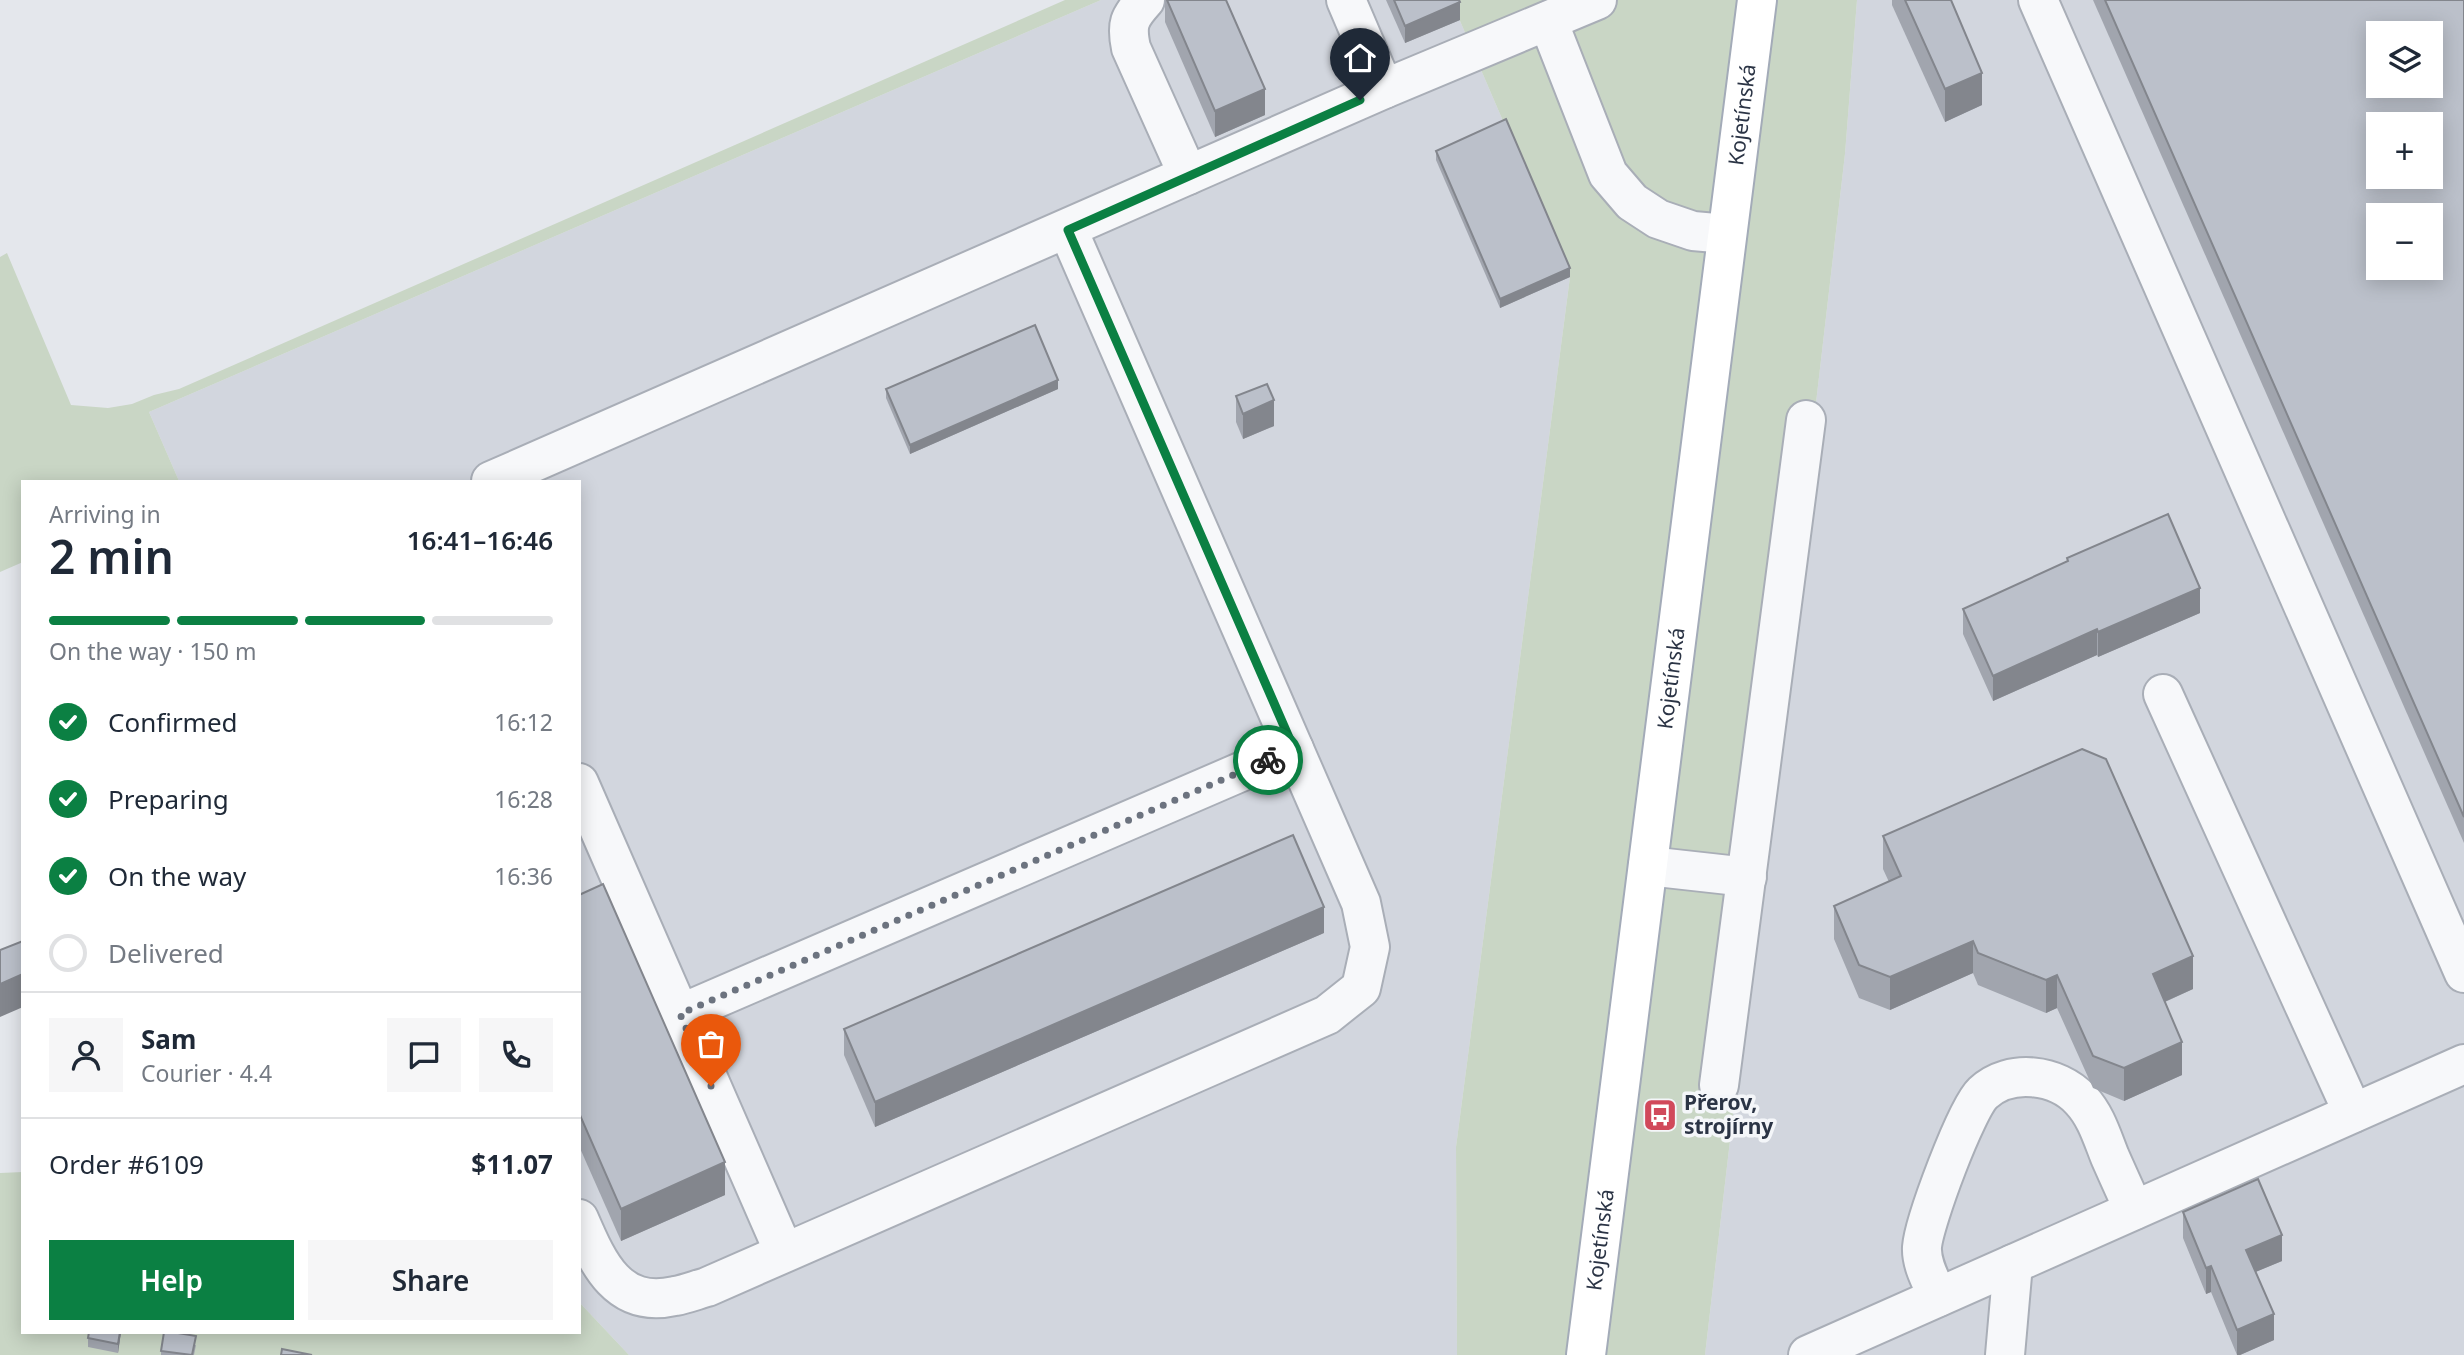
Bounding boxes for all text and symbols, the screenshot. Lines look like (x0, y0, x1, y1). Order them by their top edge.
map controls (2366, 21, 2443, 280)
button: layers (2366, 21, 2443, 98)
pin (1330, 28, 1390, 100)
icon: home (1341, 39, 1379, 77)
street label: Kojetínská (1721, 62, 1762, 167)
button: + (2366, 112, 2443, 189)
button: − (2366, 203, 2443, 280)
text: Arriving in (49, 498, 161, 530)
text: 16:41–16:46 (407, 522, 553, 558)
text: 2 min (49, 525, 174, 587)
street label: Kojetínská (1650, 626, 1691, 731)
text: On the way · 150 m (49, 635, 256, 667)
icon: check (49, 703, 87, 741)
text: Confirmed (108, 704, 238, 740)
text: 16:12 (494, 706, 553, 738)
courier (1233, 725, 1303, 795)
icon: bike (1249, 741, 1287, 779)
icon: check (49, 780, 87, 818)
text: Preparing (108, 781, 229, 817)
text: 16:28 (494, 783, 553, 815)
icon: check (49, 857, 87, 895)
text: On the way (108, 858, 246, 894)
text: 16:36 (494, 860, 553, 892)
text: Delivered (108, 935, 224, 971)
pin (681, 1014, 741, 1086)
button: person (49, 1018, 123, 1092)
button: chat (387, 1018, 461, 1092)
button: phone (479, 1018, 553, 1092)
text: Sam (141, 1021, 196, 1057)
icon: bag (692, 1025, 730, 1063)
text: Courier · 4.4 (141, 1057, 272, 1089)
place label: Přerov, strojírny (1684, 1088, 1773, 1140)
bus stop icon: Přerov, strojírny (1641, 1096, 1679, 1134)
text: Order #6109 (49, 1146, 204, 1182)
text: $11.07 (471, 1146, 553, 1182)
street label: Kojetínská (1579, 1187, 1620, 1292)
button: Help (49, 1240, 294, 1320)
button: Share (308, 1240, 553, 1320)

